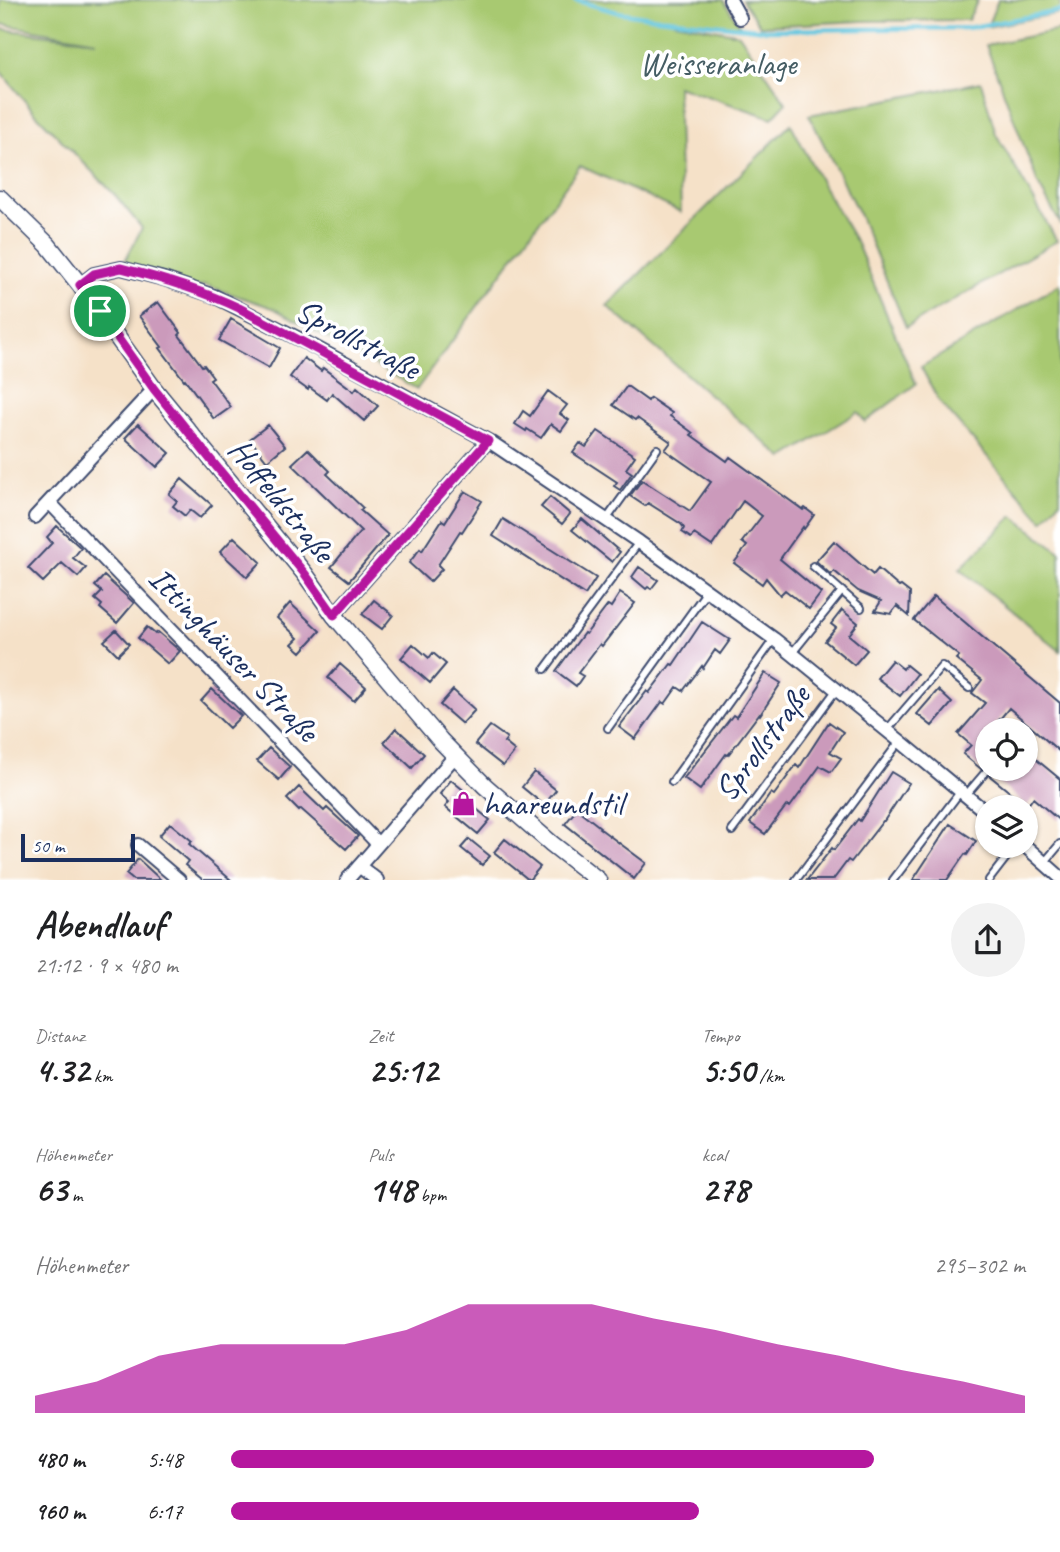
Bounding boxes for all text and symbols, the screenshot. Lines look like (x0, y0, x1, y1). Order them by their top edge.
park label: Weisseranlage (640, 43, 799, 85)
pin (70, 281, 130, 341)
street label: Sprollstraße (289, 289, 429, 390)
icon: arrive (81, 292, 119, 330)
street label: Hoffeldstraße (219, 429, 346, 572)
street label: Ittinghäuser Straße (140, 557, 330, 752)
street label: Sprollstraße (705, 675, 821, 809)
map controls (975, 718, 1038, 858)
button: locate (975, 718, 1038, 781)
place label: haareundstil (483, 783, 628, 825)
shop icon: haareundstil (449, 790, 477, 818)
button: layers (975, 795, 1038, 858)
scale bar (21, 831, 135, 863)
text: 50 m (32, 834, 64, 858)
text: Abendlauf (35, 901, 165, 948)
button: share (951, 903, 1025, 977)
text: 21:12 · 9 × 480 m (35, 951, 178, 980)
text: Distanz (35, 1024, 85, 1048)
text: Zeit (368, 1024, 394, 1048)
text: Tempo (702, 1024, 739, 1048)
text: 4.32 (35, 1048, 89, 1093)
text: 25:12 (368, 1048, 438, 1093)
text: 5:50 (702, 1048, 755, 1093)
text: km (89, 1064, 112, 1088)
text: /km (755, 1064, 784, 1088)
text: Höhenmeter (35, 1143, 112, 1167)
text: Puls (368, 1143, 393, 1167)
text: kcal (702, 1143, 727, 1167)
text: 63 (35, 1167, 67, 1212)
text: 148 (368, 1167, 416, 1212)
text: 278 (702, 1167, 749, 1212)
text: m (67, 1183, 83, 1207)
text: bpm (416, 1183, 446, 1207)
text: Höhenmeter (35, 1251, 128, 1280)
text: 295–302 m (934, 1251, 1025, 1280)
text: 480 m (35, 1445, 85, 1474)
text: 5:48 (147, 1445, 183, 1474)
text: 960 m (35, 1497, 85, 1526)
text: 6:17 (147, 1497, 183, 1526)

